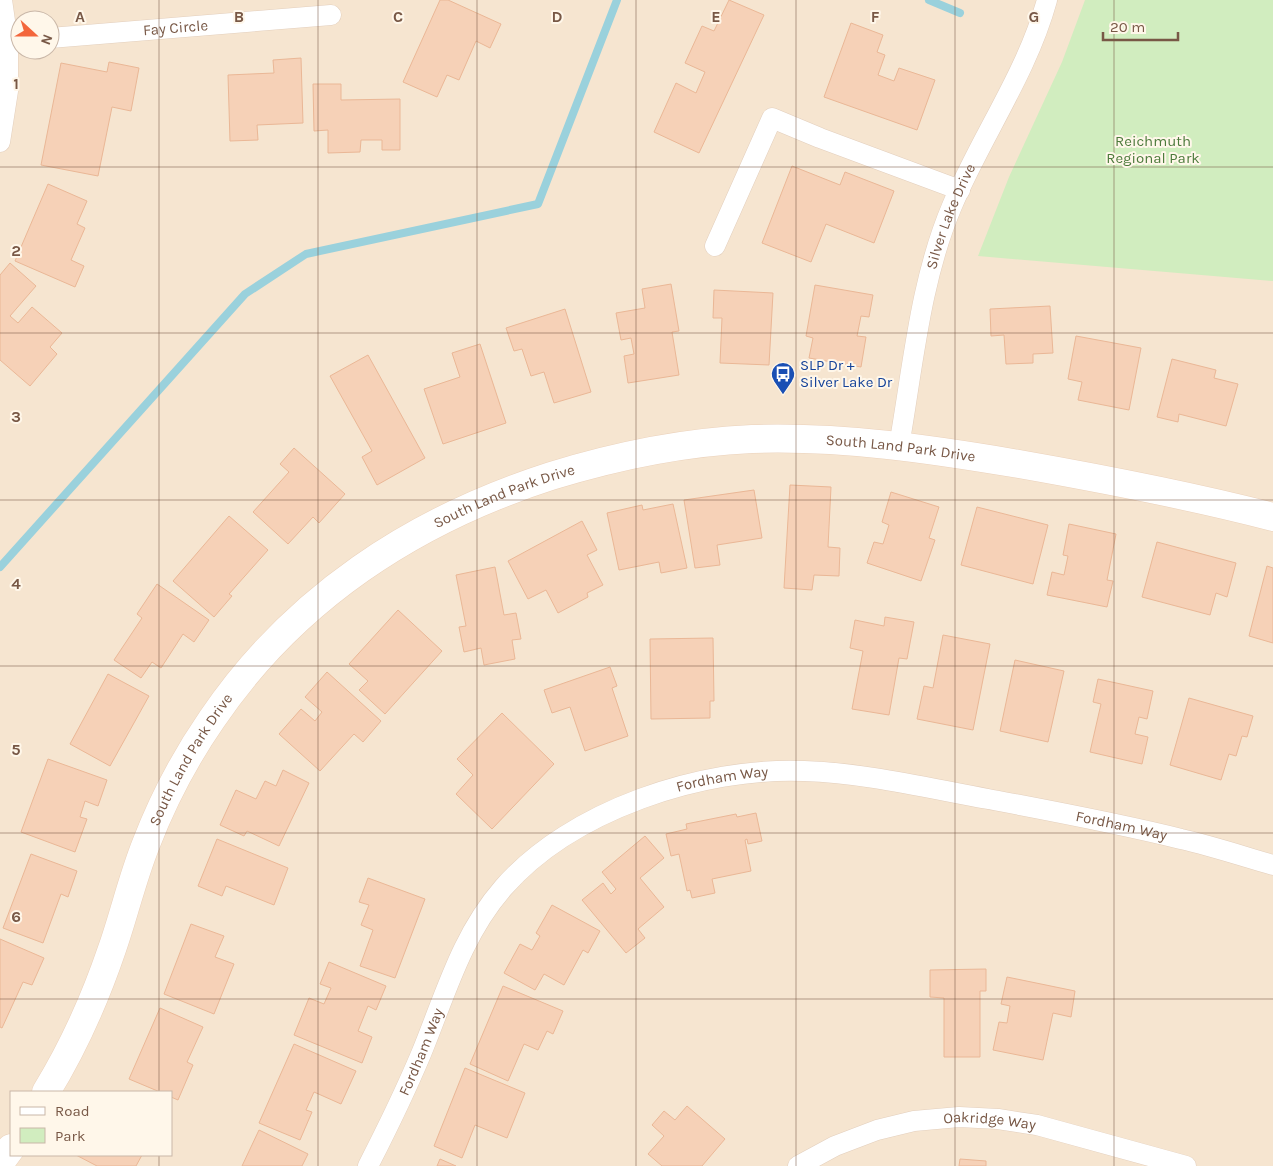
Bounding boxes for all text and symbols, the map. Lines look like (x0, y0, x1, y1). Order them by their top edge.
text: A (75, 7, 85, 26)
text: B (234, 7, 244, 26)
text: C (393, 7, 403, 26)
text: D (552, 7, 563, 26)
text: E (711, 7, 721, 26)
text: F (871, 7, 880, 26)
text: G (1029, 7, 1039, 26)
north arrow (10, 10, 60, 60)
scale bar (1103, 10, 1178, 42)
street label: Fay Circle (142, 16, 209, 39)
text: 20 m (1110, 18, 1145, 36)
text: N (37, 32, 56, 47)
text: 1 (13, 74, 19, 93)
park label: Reichmuth Regional Park (1106, 132, 1200, 167)
street label: Silver Lake Drive (922, 161, 979, 271)
text: 2 (11, 241, 21, 260)
place label: SLP Dr + Silver Lake Dr (800, 356, 893, 391)
bus stop icon: SLP Dr + Silver Lake Dr (770, 361, 796, 395)
text: 3 (11, 407, 21, 426)
street label: South Land Park Drive (825, 431, 977, 466)
street label: South Land Park Drive (430, 460, 577, 532)
text: 4 (11, 574, 21, 593)
street label: South Land Park Drive (145, 690, 236, 829)
text: 5 (11, 740, 21, 759)
street label: Fordham Way (674, 762, 769, 796)
street label: Fordham Way (1074, 807, 1169, 844)
text: 6 (11, 907, 21, 926)
street label: Fordham Way (395, 1005, 447, 1098)
legend (10, 1091, 172, 1156)
text: Road (55, 1102, 90, 1120)
street label: Oakridge Way (942, 1108, 1037, 1134)
text: Park (55, 1127, 85, 1145)

